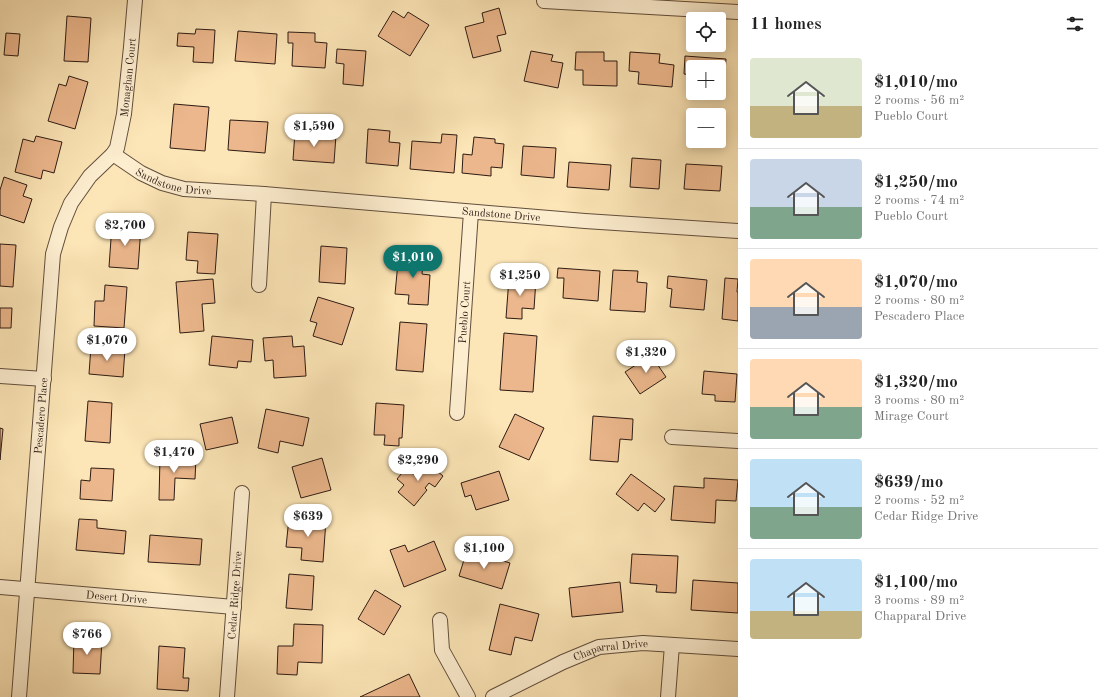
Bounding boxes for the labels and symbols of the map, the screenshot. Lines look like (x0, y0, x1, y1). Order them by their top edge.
street label: Monaghan Court (120, 37, 139, 118)
pin: $1,590 (281, 114, 347, 148)
street label: Sandstone Drive (133, 167, 212, 198)
street label: Sandstone Drive (461, 207, 541, 224)
pin: $2,700 (92, 213, 158, 247)
pin: $1,010 (380, 245, 446, 279)
pin: $1,250 (487, 263, 553, 297)
street label: Pueblo Court (458, 281, 473, 344)
pin: $1,070 (74, 328, 140, 362)
pin: $1,320 (613, 340, 679, 374)
street label: Pescadero Place (34, 377, 50, 455)
pin: $1,470 (141, 440, 207, 474)
pin: $2,290 (385, 448, 451, 482)
pin: $639 (284, 504, 332, 538)
pin: $1,100 (451, 536, 517, 570)
street label: Cedar Ridge Drive (227, 551, 245, 640)
street label: Desert Drive (85, 590, 148, 607)
pin: $766 (63, 622, 111, 656)
street label: Chaparral Drive (572, 639, 648, 664)

